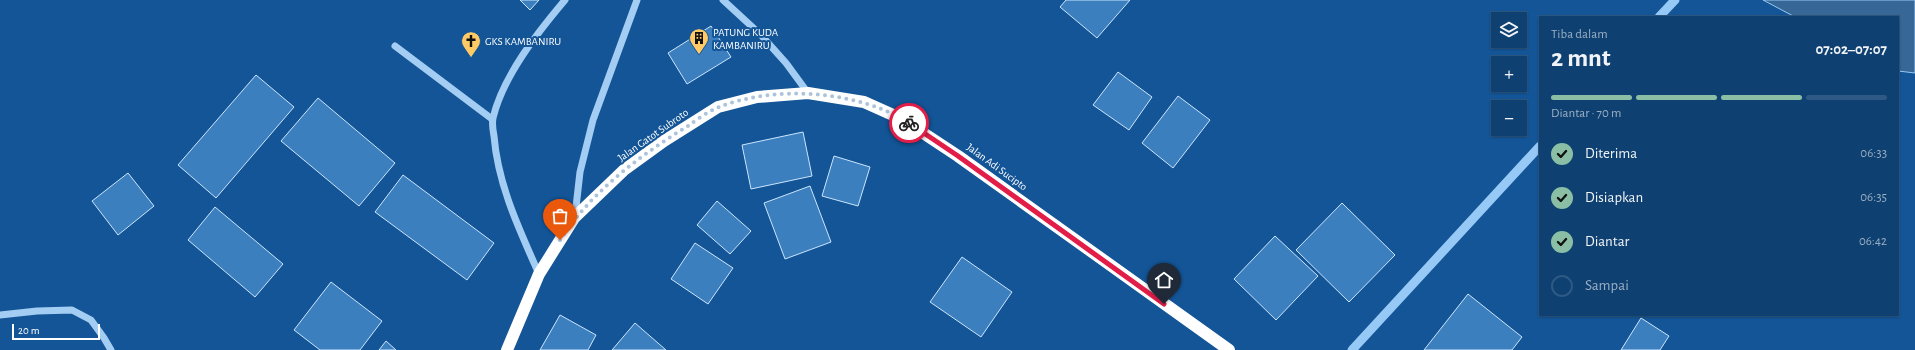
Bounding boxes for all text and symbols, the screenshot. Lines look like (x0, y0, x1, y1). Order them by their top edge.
map controls (1491, 12, 1527, 136)
button: layers (1491, 12, 1527, 48)
building icon: PATUNG KUDA KAMBANIRU (688, 27, 710, 55)
place label: PATUNG KUDA KAMBANIRU (713, 27, 779, 51)
text: Tiba dalam (1551, 28, 1608, 41)
church icon: GKS KAMBANIRU (460, 30, 482, 58)
place label: GKS KAMBANIRU (485, 36, 561, 47)
text: 07:02–07:07 (1815, 42, 1887, 57)
text: 2 mnt (1551, 45, 1611, 71)
button: + (1491, 56, 1527, 92)
button: − (1491, 100, 1527, 136)
courier (889, 103, 929, 143)
street label: Jalan Gatot Subroto (616, 107, 690, 163)
text: Diantar · 70 m (1551, 107, 1621, 120)
icon: bike (898, 112, 920, 134)
street label: Jalan Adi Sucipto (965, 141, 1029, 193)
icon: check (1551, 143, 1573, 165)
text: Diterima (1585, 146, 1637, 161)
text: 06:33 (1860, 147, 1887, 160)
icon: check (1551, 187, 1573, 209)
text: Disiapkan (1585, 190, 1643, 205)
text: 06:35 (1860, 191, 1887, 204)
pin (543, 199, 577, 240)
icon: bag (549, 205, 571, 227)
icon: check (1551, 231, 1573, 253)
text: Diantar (1585, 234, 1629, 249)
text: 06:42 (1859, 235, 1887, 248)
pin (1147, 263, 1181, 304)
icon: home (1153, 269, 1175, 291)
text: Sampai (1585, 278, 1629, 293)
scale bar (12, 322, 100, 341)
text: 20 m (18, 325, 39, 336)

